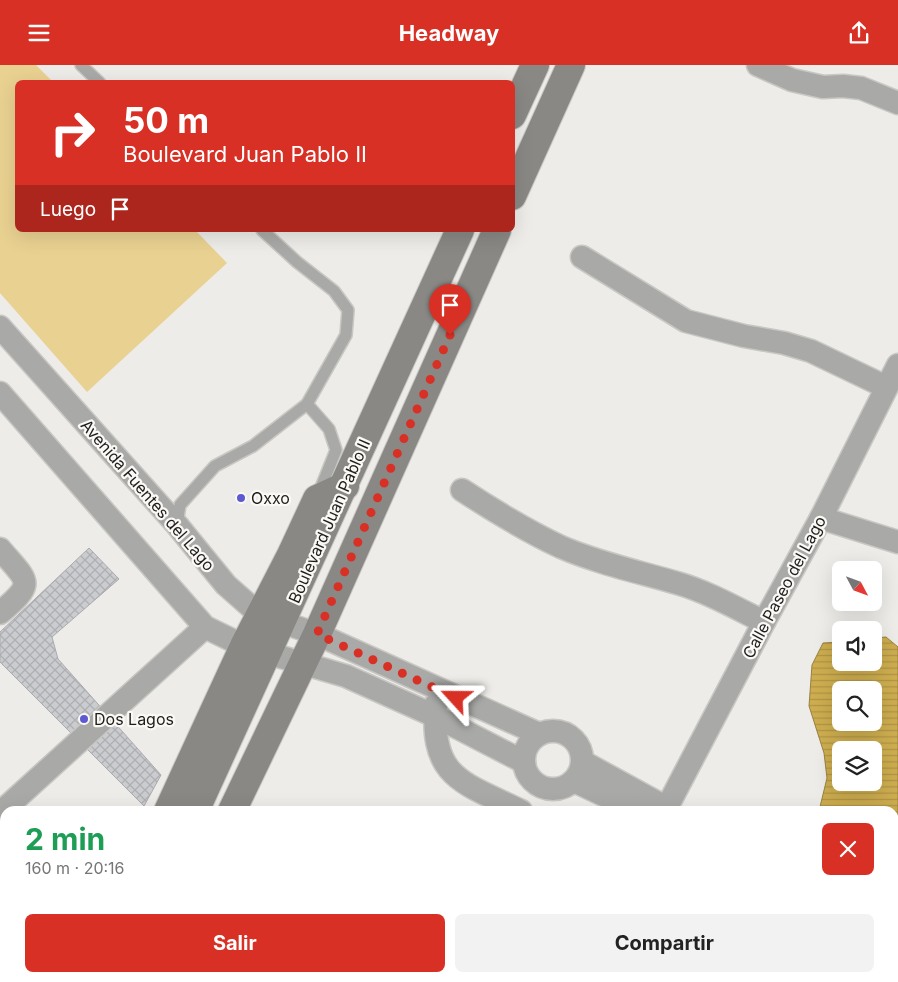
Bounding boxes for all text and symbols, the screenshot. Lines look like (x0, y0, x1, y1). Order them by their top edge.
icon: menu (25, 19, 53, 47)
icon: share (845, 19, 873, 47)
text: Headway (399, 20, 499, 46)
text: 50 m (123, 99, 209, 141)
icon: right (40, 100, 105, 165)
text: Boulevard Juan Pablo II (123, 141, 367, 167)
icon: arrive (106, 195, 134, 223)
text: Luego (40, 198, 96, 221)
pin (429, 284, 471, 335)
icon: arrive (436, 291, 464, 319)
street label: Avenida Fuentes del Lago (77, 415, 219, 575)
street label: Boulevard Juan Pablo II (284, 436, 374, 606)
place label: Oxxo (251, 488, 290, 508)
marker: Oxxo (235, 492, 247, 504)
street label: Calle Paseo del Lago (738, 512, 830, 662)
north arrow (832, 561, 882, 611)
map controls (832, 561, 882, 791)
button: sound (832, 621, 882, 671)
position arrow (429, 671, 481, 723)
button: search (832, 681, 882, 731)
place label: Dos Lagos (94, 709, 174, 729)
marker: Dos Lagos (78, 713, 90, 725)
button: layers (832, 741, 882, 791)
text: 2 min (25, 821, 105, 857)
button: close (822, 823, 874, 875)
text: 160 m · 20:16 (25, 858, 125, 878)
button: Salir (25, 914, 445, 972)
button: Compartir (455, 914, 874, 972)

